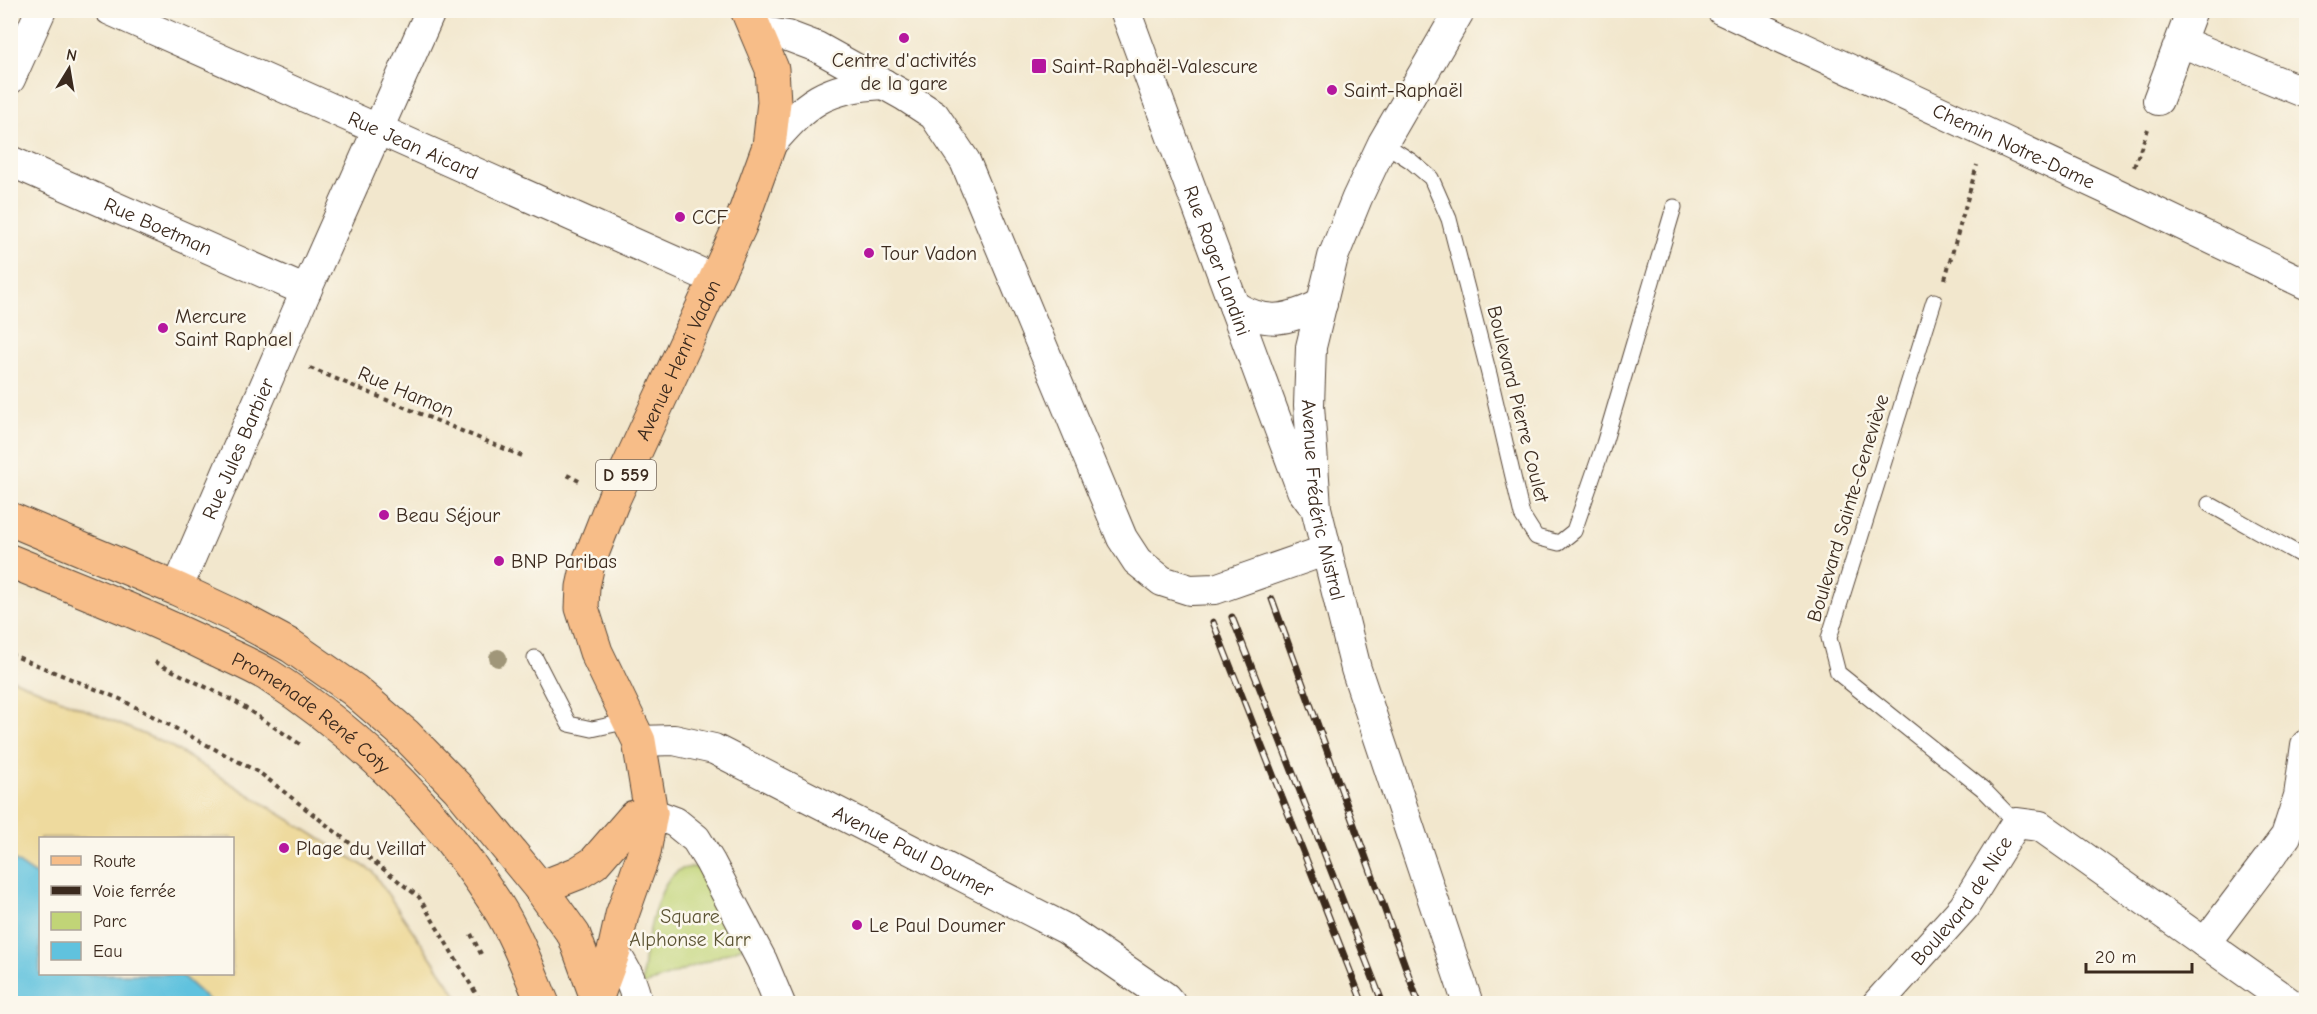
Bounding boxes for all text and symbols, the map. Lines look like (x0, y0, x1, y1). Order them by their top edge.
marker: Centre d'activités de la gare (897, 31, 911, 45)
north arrow (39, 39, 99, 99)
text: N (65, 45, 79, 65)
place label: Centre d'activités de la gare (832, 49, 976, 95)
place label: Saint-Raphaël-Valescure (1052, 55, 1258, 78)
marker: Saint-Raphaël-Valescure (1030, 57, 1048, 75)
place label: Saint-Raphaël (1344, 79, 1463, 102)
marker: Saint-Raphaël (1325, 83, 1339, 97)
street label: Chemin Notre-Dame (1929, 98, 2099, 193)
street label: Rue Jean Aicard (345, 106, 482, 184)
street label: Rue Roger Landini (1179, 182, 1256, 339)
street label: Rue Boetman (101, 192, 216, 260)
place label: CCF (692, 206, 729, 229)
marker: CCF (673, 210, 687, 224)
place label: Tour Vadon (881, 242, 977, 265)
marker: Tour Vadon (862, 246, 876, 260)
street label: Avenue Henri Vadon (631, 276, 725, 444)
street label: Boulevard Pierre Coulet (1482, 303, 1554, 506)
place label: Mercure Saint Raphael (175, 305, 292, 351)
marker: Mercure Saint Raphael (156, 321, 170, 335)
street label: Rue Hamon (355, 362, 457, 422)
street label: Rue Jules Barbier (197, 374, 278, 523)
street label: Boulevard Sainte-Geneviève (1802, 391, 1894, 625)
street label: Avenue Frédéric Mistral (1297, 398, 1350, 603)
road number: D 559 (596, 460, 656, 490)
place label: Beau Séjour (396, 504, 500, 527)
marker: Beau Séjour (377, 508, 391, 522)
place label: BNP Paribas (511, 550, 617, 573)
marker: BNP Paribas (492, 554, 506, 568)
street label: Promenade René Coty (228, 647, 395, 778)
street label: Avenue Paul Doumer (829, 800, 998, 902)
street label: Boulevard de Nice (1906, 832, 2017, 970)
legend (39, 837, 234, 975)
place label: Plage du Veillat (296, 837, 427, 860)
marker: Plage du Veillat (277, 841, 291, 855)
text: Route (93, 851, 136, 872)
text: Voie ferrée (93, 881, 176, 902)
park label: Square Alphonse Karr (629, 905, 751, 951)
text: Parc (93, 911, 127, 932)
place label: Le Paul Doumer (869, 914, 1005, 937)
marker: Le Paul Doumer (850, 918, 864, 932)
scale bar (2086, 936, 2192, 974)
text: Eau (93, 941, 122, 962)
text: 20 m (2095, 947, 2136, 968)

